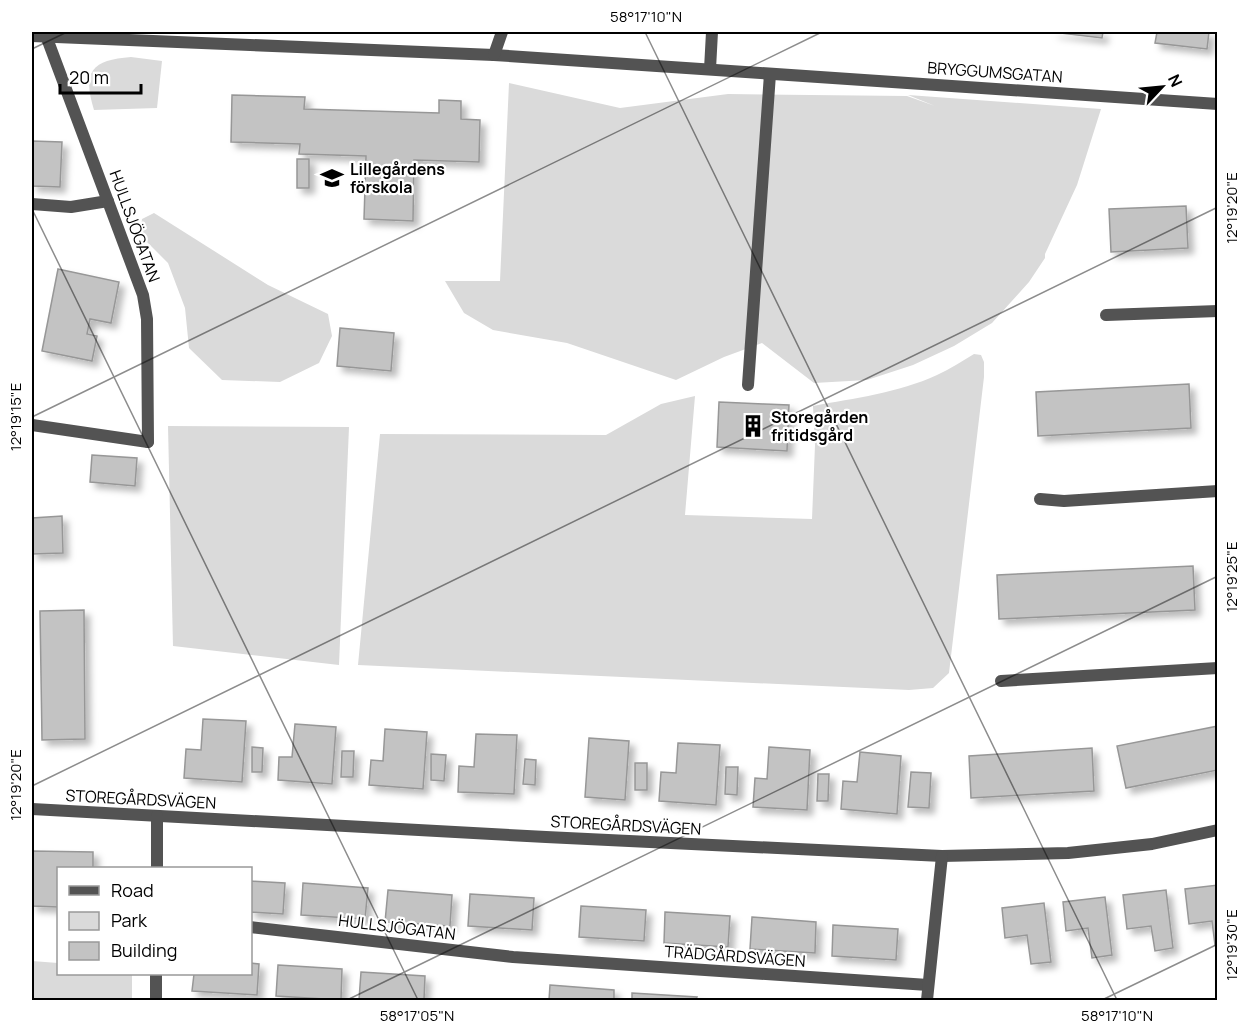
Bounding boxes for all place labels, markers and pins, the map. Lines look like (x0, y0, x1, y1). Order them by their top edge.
place label: Lillegårdens förskola (350, 158, 445, 198)
school or university icon: Lillegårdens förskola (319, 165, 345, 191)
place label: Storegården fritidsgård (771, 406, 868, 446)
building icon: Storegården fritidsgård (740, 413, 766, 439)

